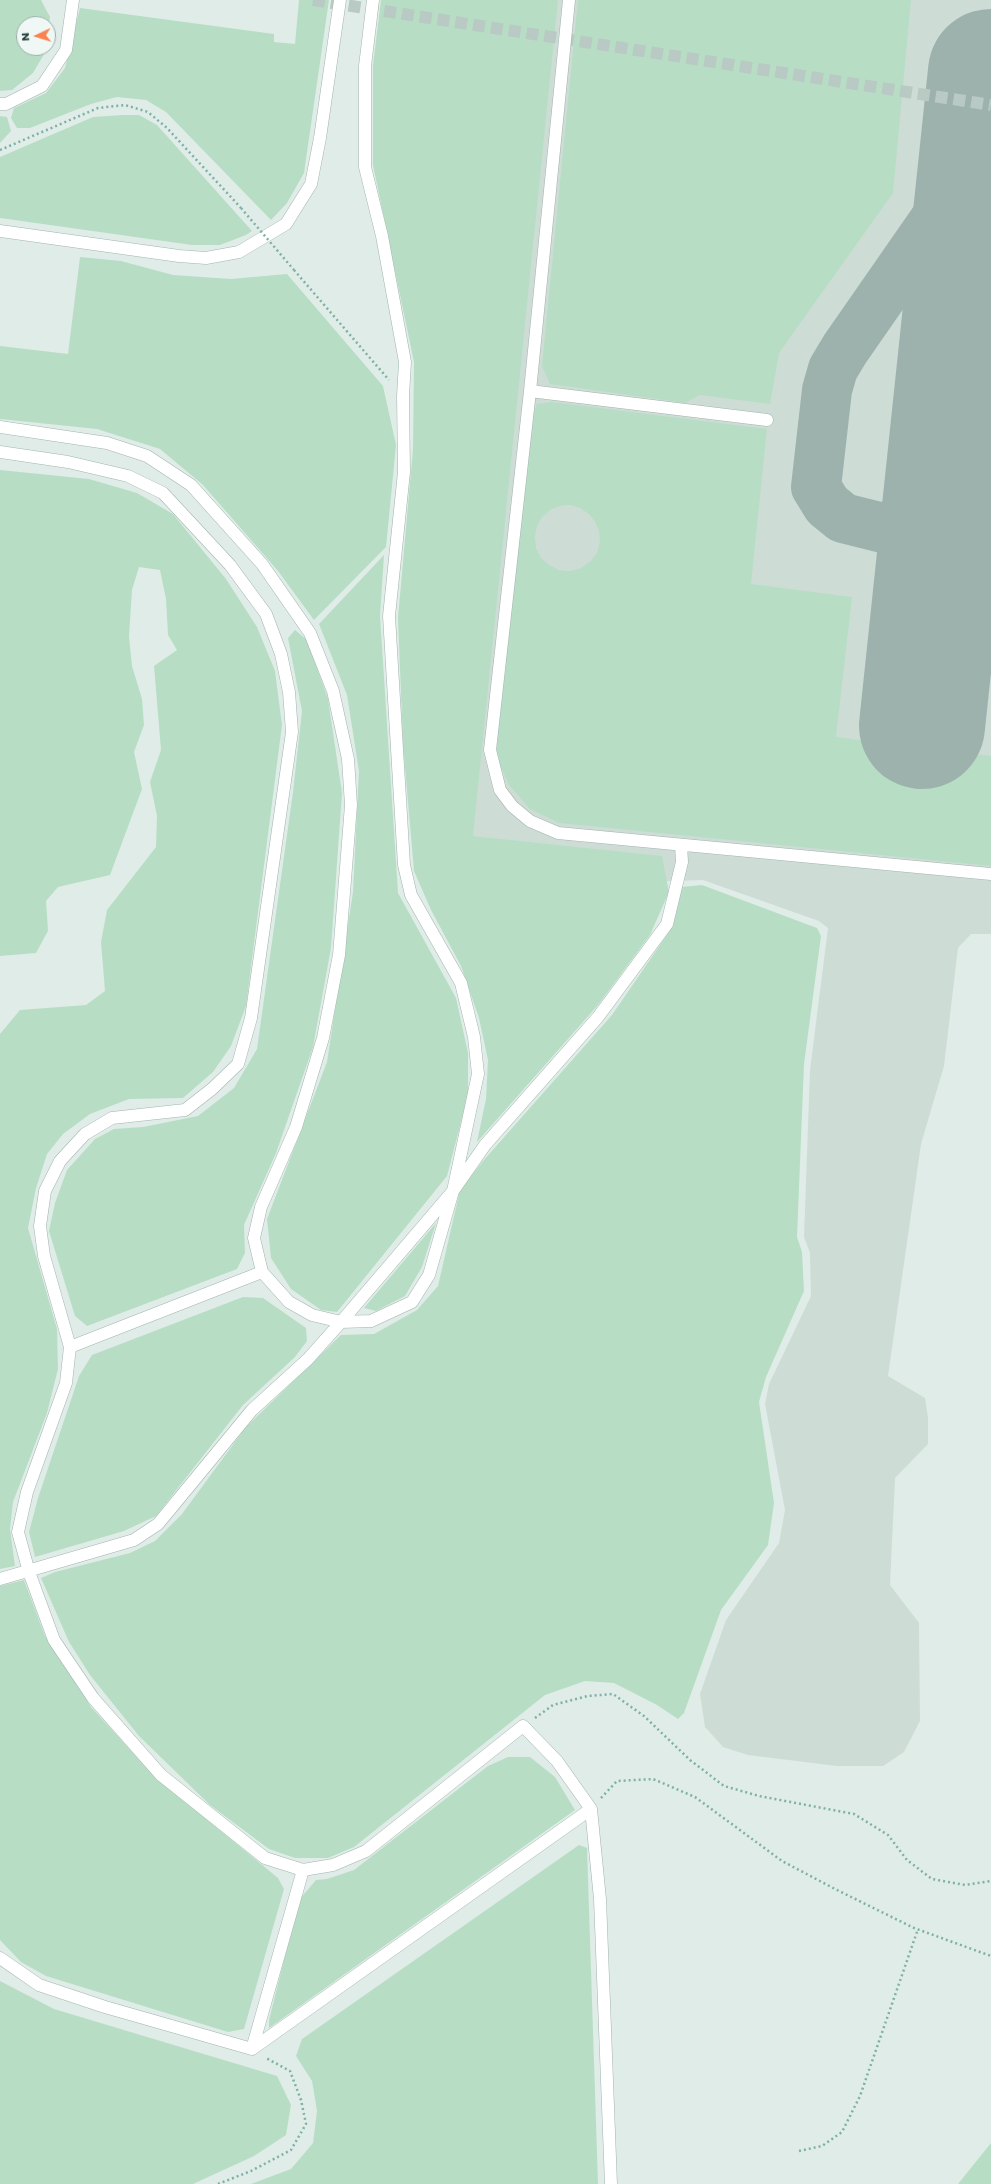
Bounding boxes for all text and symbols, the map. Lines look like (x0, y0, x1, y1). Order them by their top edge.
north arrow (16, 16, 56, 56)
text: N (17, 32, 33, 41)

